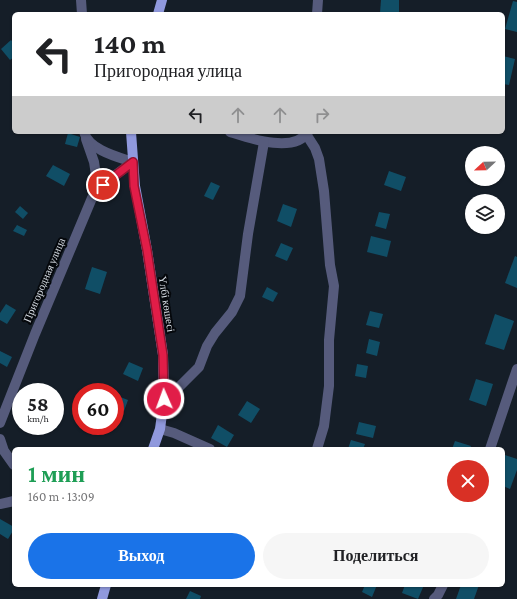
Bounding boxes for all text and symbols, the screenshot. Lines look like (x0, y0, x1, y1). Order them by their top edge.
icon: left (28, 28, 80, 80)
text: 140 m (94, 28, 166, 59)
text: Пригородная улица (94, 61, 242, 81)
icon: left (185, 104, 207, 126)
icon: ahead (227, 104, 249, 126)
icon: ahead (269, 104, 291, 126)
icon: right (311, 104, 333, 126)
north arrow (465, 146, 505, 186)
map controls (465, 146, 505, 234)
pin (86, 168, 120, 202)
icon: arrive (92, 174, 114, 196)
button: layers (465, 194, 505, 234)
street label: Пригородная улица (21, 236, 67, 324)
street label: Үлбі көшесі (157, 275, 177, 333)
position arrow (143, 378, 185, 420)
speed limit sign: 60 (72, 383, 124, 435)
text: 58 (27, 393, 49, 415)
text: km/h (27, 413, 49, 424)
text: 1 мин (28, 460, 85, 487)
button: close (447, 460, 489, 502)
text: 160 m · 13:09 (28, 489, 95, 504)
button: Выход (28, 533, 255, 579)
button: Поделиться (263, 533, 489, 579)

